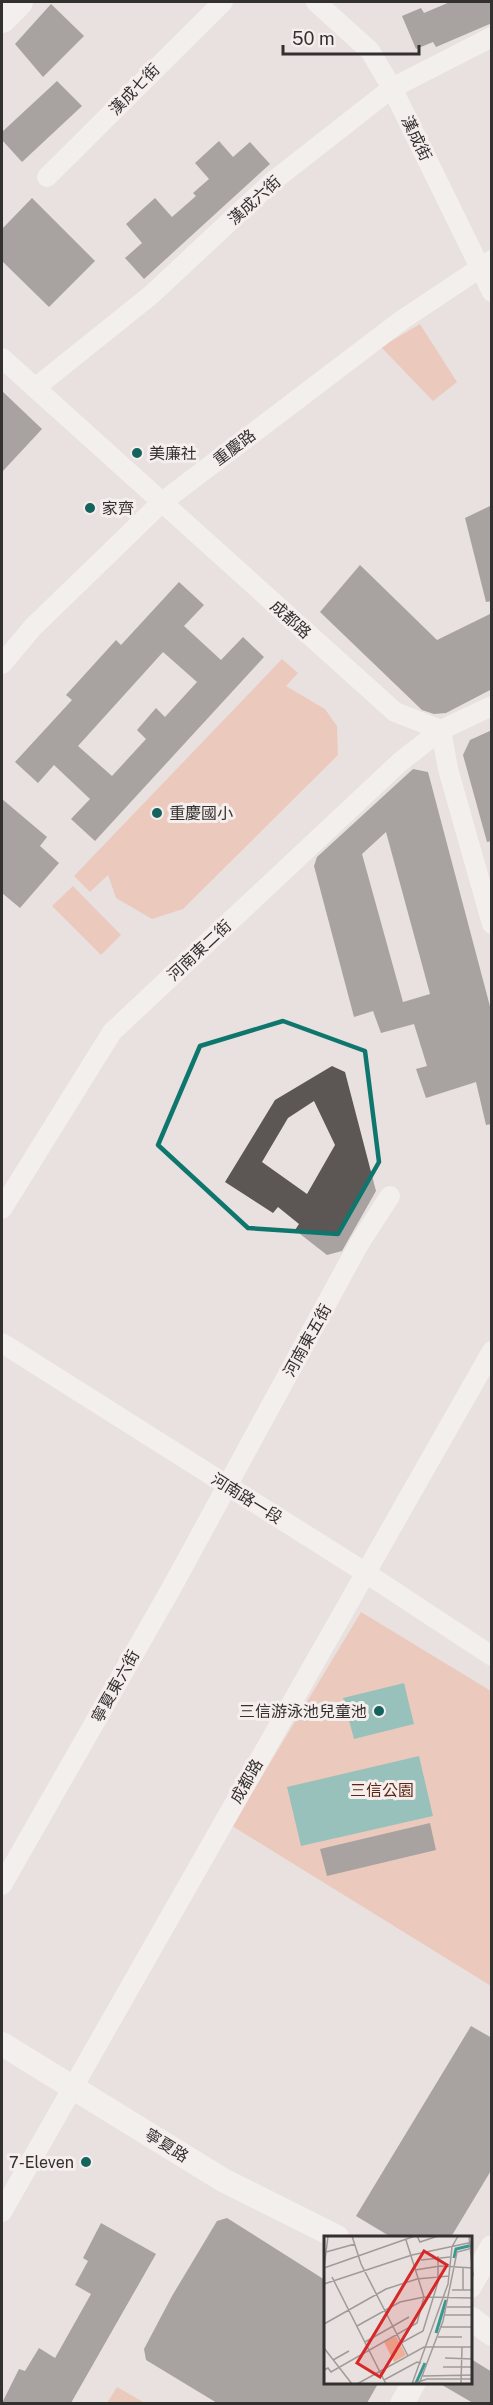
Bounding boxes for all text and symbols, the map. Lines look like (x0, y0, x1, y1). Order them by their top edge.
scale bar (283, 18, 420, 56)
text: 50 m (292, 28, 335, 49)
street label: 漢成七街 (105, 60, 163, 119)
street label: 漢成街 (397, 112, 436, 164)
street label: 漢成六街 (224, 172, 284, 229)
street label: 重慶路 (209, 425, 259, 469)
place label: 美廉社 (149, 444, 197, 463)
marker: 美廉社 (130, 446, 144, 460)
place label: 家齊 (102, 499, 134, 518)
marker: 家齊 (83, 501, 97, 515)
street label: 成都路 (266, 596, 315, 642)
place label: 重慶國小 (169, 804, 233, 823)
marker: 重慶國小 (150, 806, 164, 820)
street label: 河南東二街 (164, 916, 235, 985)
street label: 河南東五街 (280, 1301, 335, 1380)
street label: 河南路一段 (208, 1469, 286, 1528)
street label: 寧夏東六街 (88, 1647, 143, 1726)
place label: 三信游泳池兒童池 (239, 1702, 367, 1721)
marker: 三信游泳池兒童池 (372, 1704, 386, 1718)
street label: 成都路 (226, 1756, 267, 1807)
park label: 三信公園 (350, 1781, 414, 1800)
street label: 寧夏路 (141, 2125, 192, 2166)
place label: 7-Eleven (9, 2153, 74, 2172)
marker: 7-Eleven (79, 2155, 93, 2169)
inset map (324, 2236, 472, 2384)

